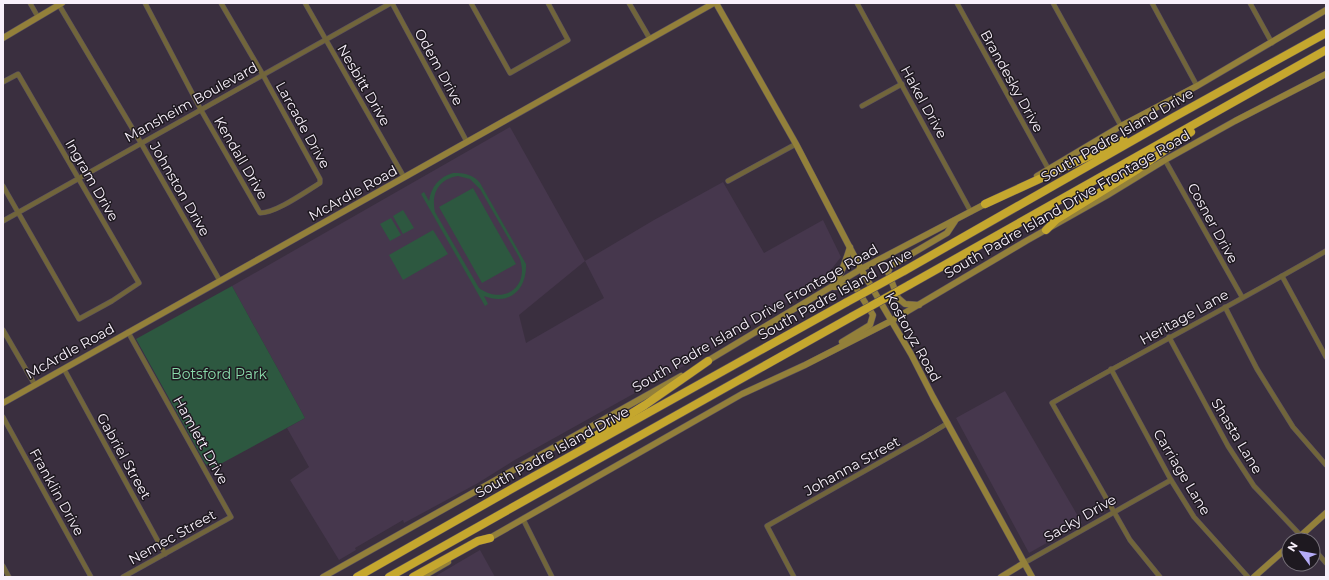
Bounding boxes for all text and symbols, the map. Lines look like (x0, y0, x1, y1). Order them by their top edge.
street label: Odem Drive (411, 26, 467, 108)
street label: Brandesky Drive (976, 27, 1048, 135)
street label: Nesbitt Drive (333, 41, 395, 129)
street label: Mansheim Boulevard (121, 58, 261, 146)
street label: Hakel Drive (897, 63, 951, 141)
street label: Larcade Drive (272, 78, 334, 172)
street label: South Padre Island Drive (1038, 84, 1196, 186)
street label: Kendall Drive (210, 113, 272, 203)
street label: South Padre Island Drive Frontage Road (941, 126, 1193, 282)
street label: Ingram Drive (61, 136, 123, 224)
street label: Johnston Drive (145, 138, 214, 239)
street label: McArdle Road (305, 161, 401, 225)
street label: Cosner Drive (1184, 180, 1242, 266)
street label: South Padre Island Drive Frontage Road (629, 240, 881, 396)
street label: South Padre Island Drive (755, 244, 915, 344)
street label: Heritage Lane (1136, 285, 1232, 349)
street label: Kostoryz Road (881, 289, 945, 385)
street label: McArdle Road (22, 319, 118, 383)
park label: Botsford Park (171, 365, 268, 383)
street label: Hamlett Drive (169, 393, 233, 487)
street label: Shasta Lane (1207, 395, 1267, 477)
street label: South Padre Island Drive (472, 402, 632, 502)
street label: Gabriel Street (93, 410, 155, 503)
street label: Carriage Lane (1149, 426, 1215, 518)
street label: Johanna Street (800, 432, 903, 500)
street label: Franklin Drive (26, 445, 88, 539)
street label: Sacky Drive (1041, 490, 1119, 546)
street label: Nemec Street (125, 505, 219, 568)
north arrow (1281, 532, 1321, 572)
text: N (1284, 539, 1301, 554)

